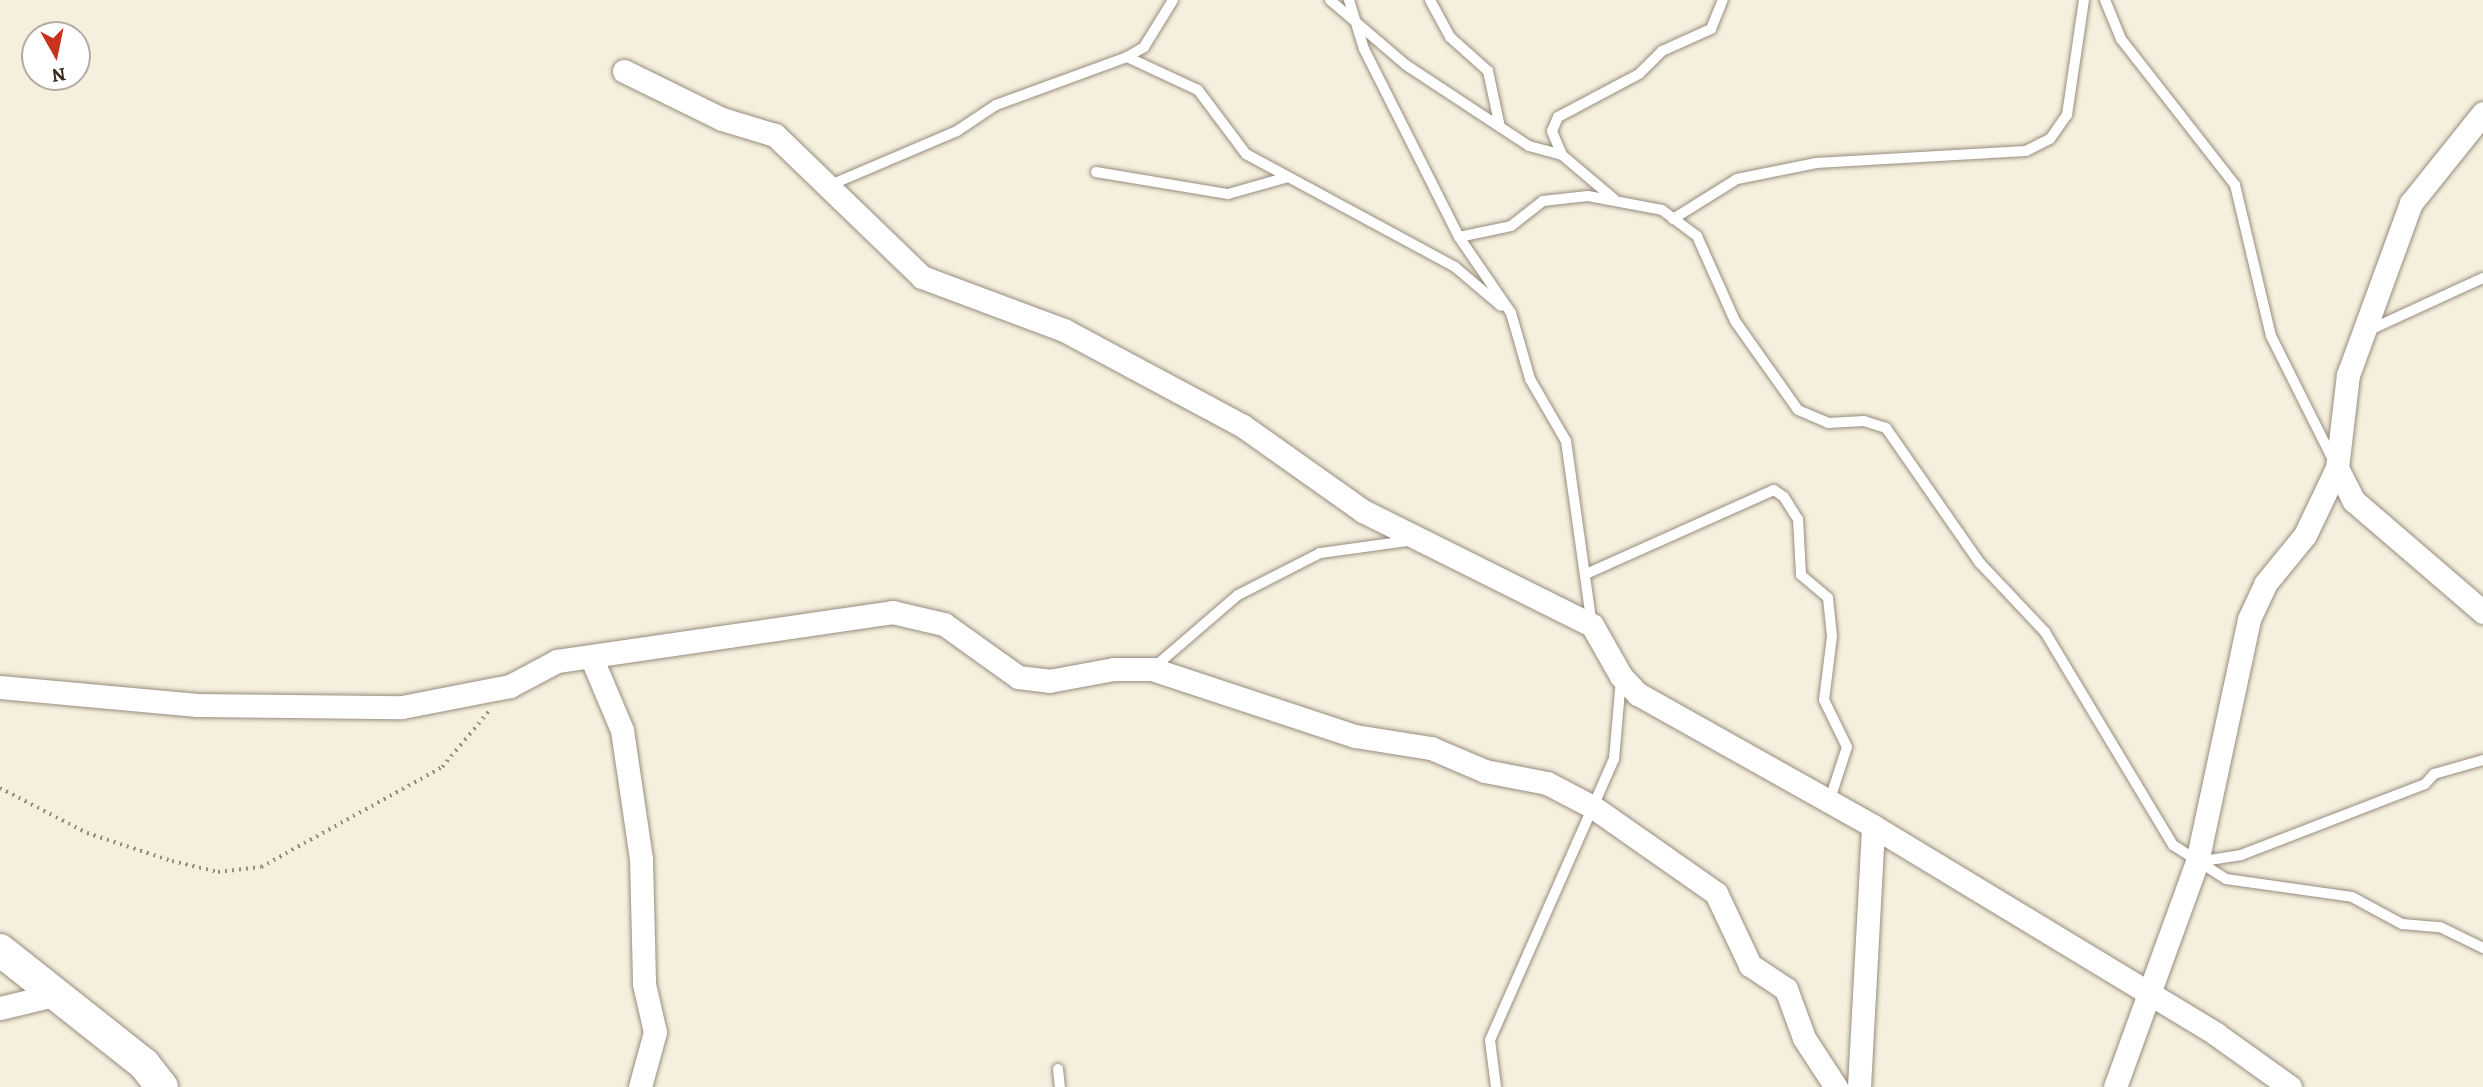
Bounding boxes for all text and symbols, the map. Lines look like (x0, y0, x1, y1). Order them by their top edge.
north arrow (21, 21, 91, 91)
text: N (50, 61, 68, 89)

